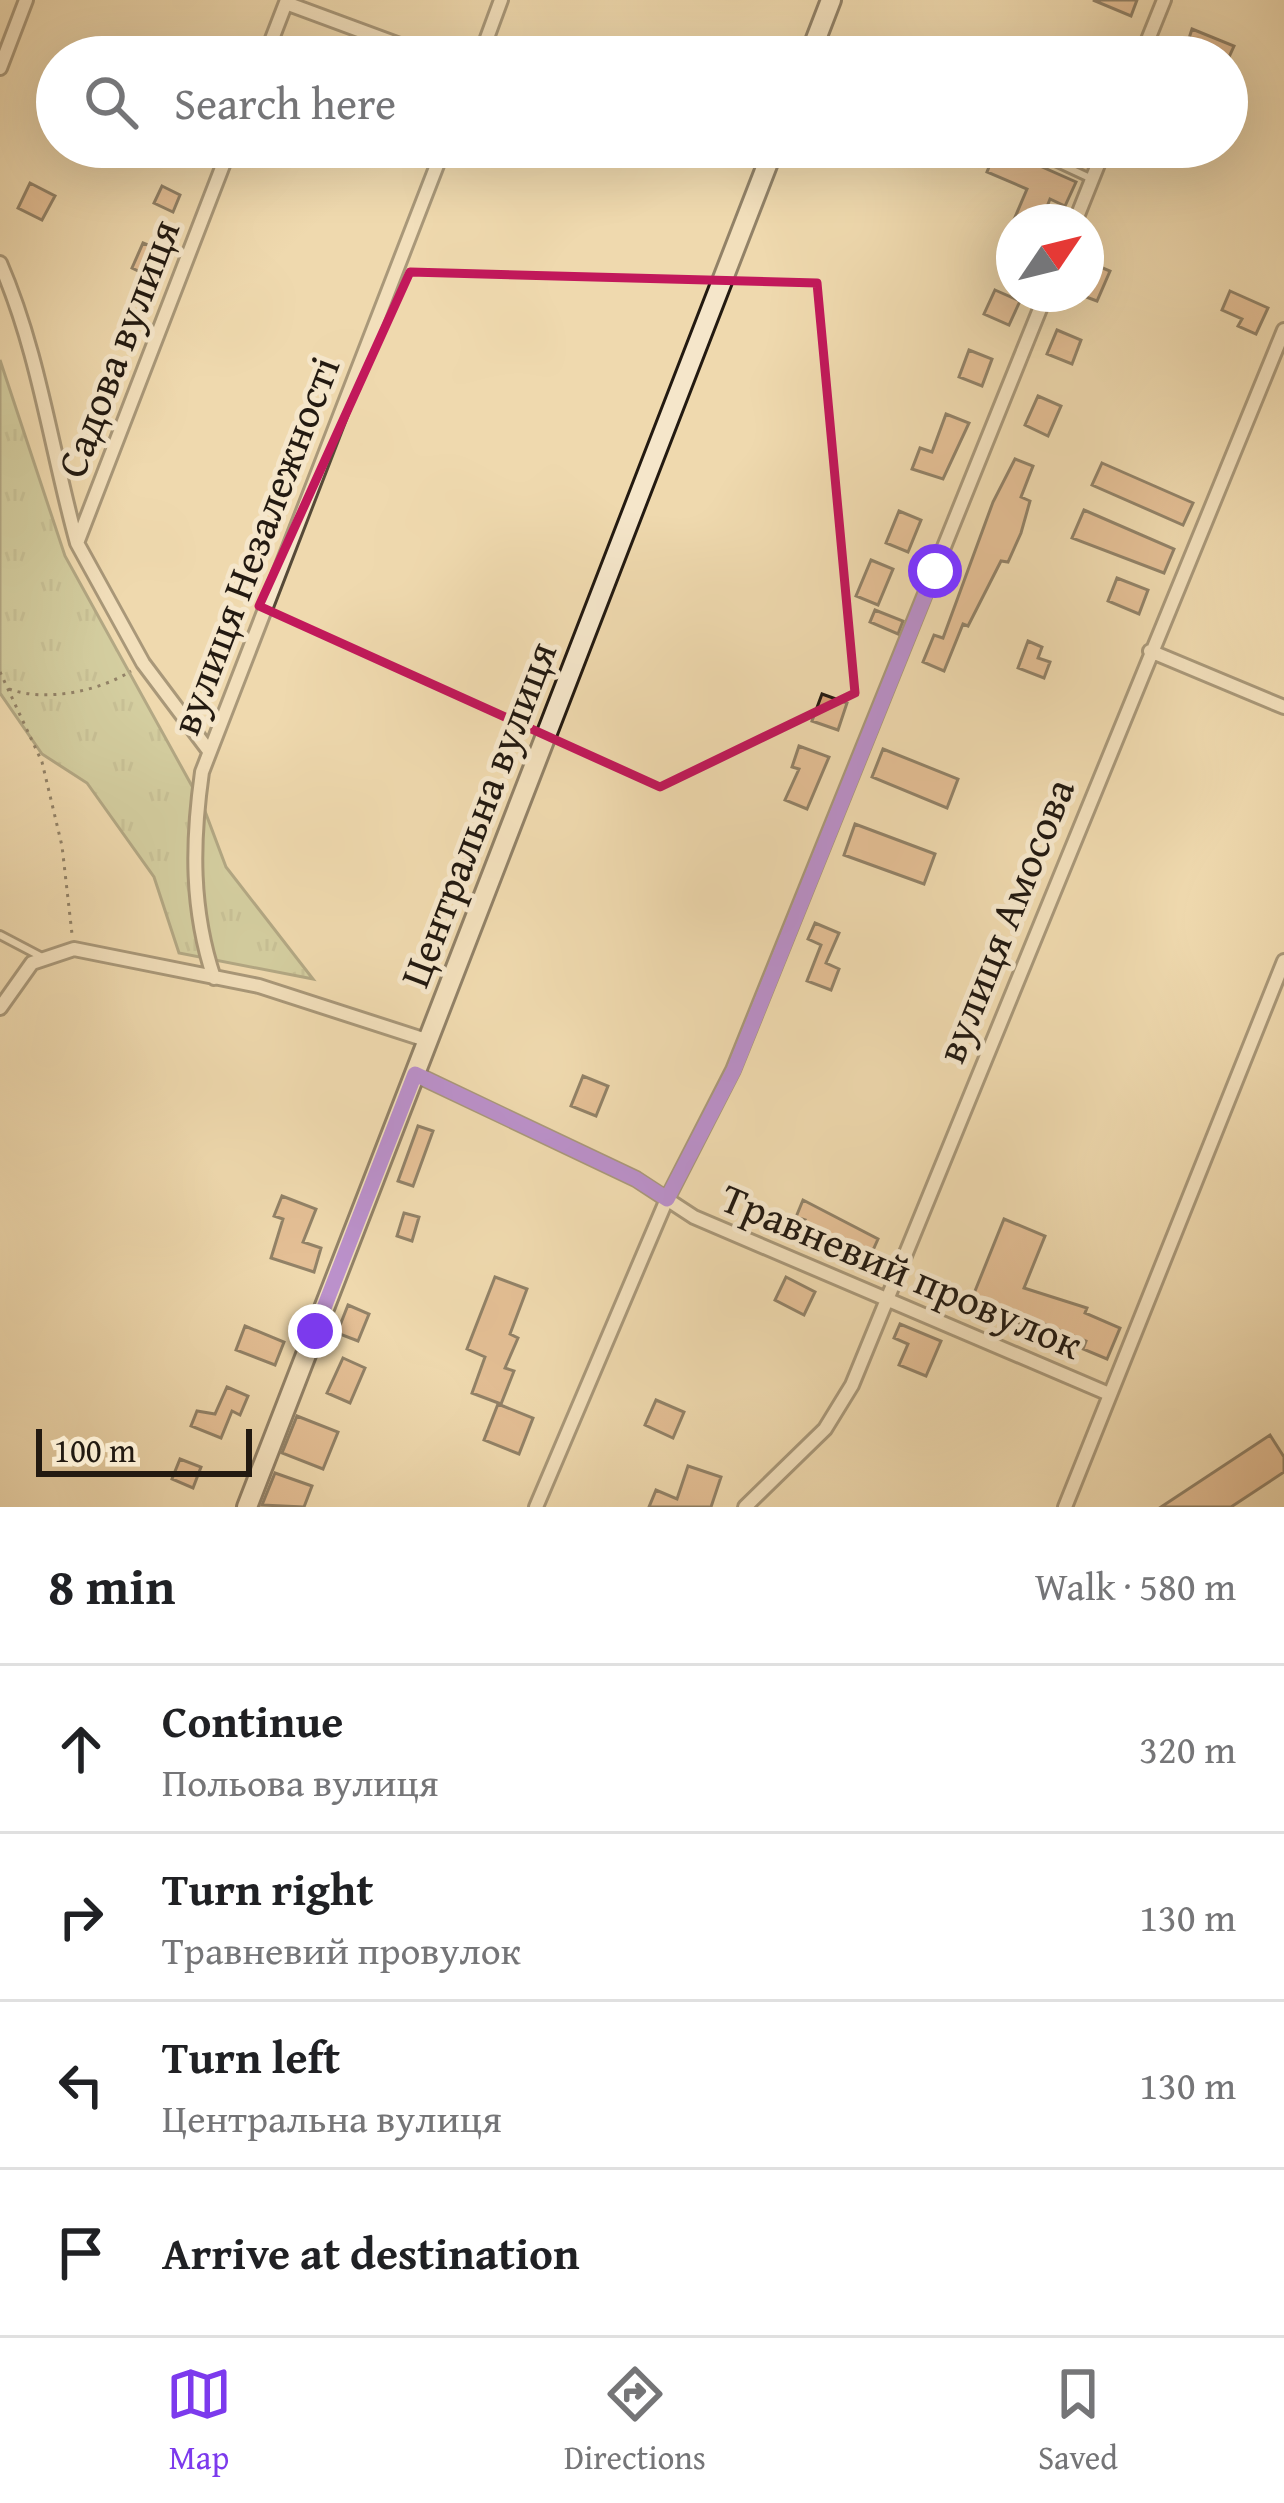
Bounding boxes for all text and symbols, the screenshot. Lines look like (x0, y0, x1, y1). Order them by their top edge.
search box (36, 36, 1248, 168)
icon: search (78, 69, 144, 135)
text: Search here (174, 70, 396, 135)
north arrow (996, 204, 1104, 312)
street label: Садова вулиця (40, 210, 194, 486)
street label: вулиця Незалежності (154, 347, 354, 743)
route start (908, 544, 962, 598)
street label: Центральна вулиця (383, 632, 571, 996)
street label: вулиця Амосова (919, 769, 1089, 1071)
street label: Травневий провулок (712, 1166, 1092, 1374)
route end (288, 1304, 342, 1358)
scale bar (36, 1423, 252, 1476)
text: 100 m (54, 1426, 136, 1474)
text: 8 min (48, 1548, 175, 1623)
text: Walk · 580 m (1035, 1557, 1236, 1614)
text: Continue (162, 1688, 343, 1753)
icon: ahead (48, 1716, 114, 1782)
text: 320 m (1139, 1720, 1236, 1777)
text: Польова вулиця (162, 1753, 438, 1810)
text: Turn right (162, 1856, 374, 1921)
icon: right (48, 1884, 114, 1950)
text: 130 m (1139, 1888, 1236, 1945)
text: Травневий провулок (162, 1921, 521, 1978)
text: Turn left (162, 2024, 340, 2089)
icon: left (48, 2052, 114, 2118)
text: 130 m (1139, 2056, 1236, 2113)
text: Центральна вулиця (162, 2089, 502, 2146)
icon: arrive (48, 2220, 114, 2286)
text: Arrive at destination (162, 2220, 580, 2285)
tab: Map (166, 2361, 232, 2481)
tab: Directions (564, 2361, 706, 2481)
tab: Saved (1038, 2361, 1118, 2481)

